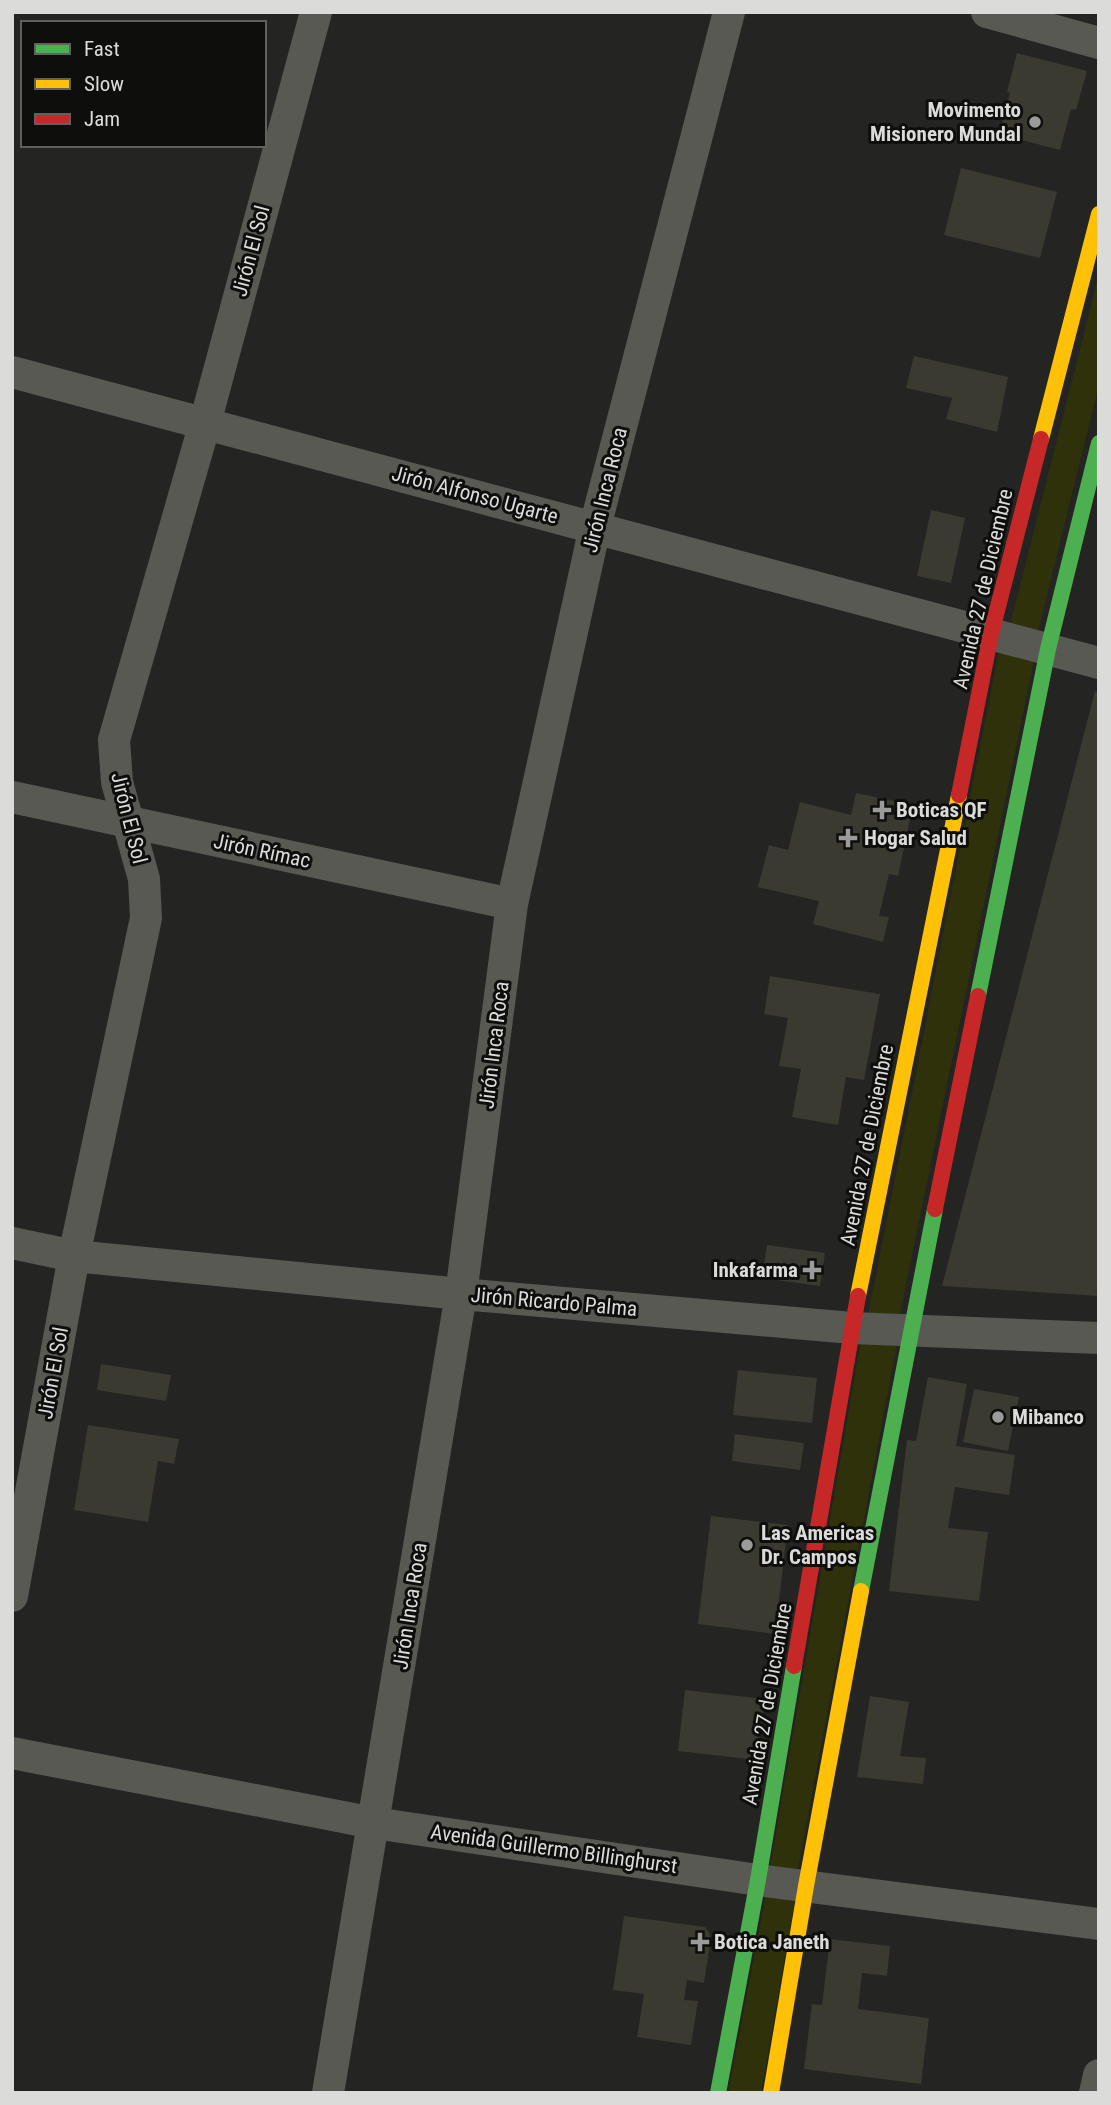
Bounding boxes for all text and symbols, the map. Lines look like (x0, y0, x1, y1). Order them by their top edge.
legend (21, 21, 266, 147)
text: Fast (84, 37, 120, 61)
text: Slow (84, 72, 124, 96)
place label: Movimento Misionero Mundal (870, 98, 1021, 146)
text: Jam (84, 107, 120, 131)
marker: Movimento Misionero Mundal (1027, 114, 1043, 130)
street label: Jirón El Sol (227, 203, 275, 299)
street label: Jirón Inca Roca (578, 425, 632, 555)
street label: Jirón Alfonso Ugarte (389, 461, 561, 529)
street label: Avenida 27 de Diciembre (948, 486, 1018, 691)
street label: Jirón El Sol (106, 770, 152, 866)
place label: Boticas QF (896, 798, 987, 822)
marker: Boticas QF (874, 802, 890, 818)
place label: Hogar Salud (864, 826, 967, 850)
marker: Hogar Salud (838, 828, 858, 848)
street label: Jirón Rímac (211, 829, 313, 873)
street label: Jirón Inca Roca (474, 980, 514, 1110)
street label: Avenida 27 de Diciembre (836, 1042, 898, 1248)
place label: Inkafarma (713, 1258, 798, 1282)
marker: Inkafarma (804, 1262, 820, 1278)
street label: Jirón Ricardo Palma (470, 1283, 638, 1321)
street label: Jirón El Sol (33, 1325, 73, 1421)
place label: Mibanco (1012, 1405, 1084, 1429)
marker: Mibanco (990, 1409, 1006, 1425)
place label: Las Americas Dr. Campos (761, 1521, 874, 1569)
marker: Las Americas Dr. Campos (739, 1537, 755, 1553)
street label: Jirón Inca Roca (388, 1541, 432, 1671)
street label: Avenida 27 de Diciembre (737, 1601, 797, 1807)
street label: Avenida Guillermo Billinghurst (429, 1820, 679, 1878)
place label: Botica Janeth (714, 1930, 830, 1954)
marker: Botica Janeth (692, 1934, 708, 1950)

